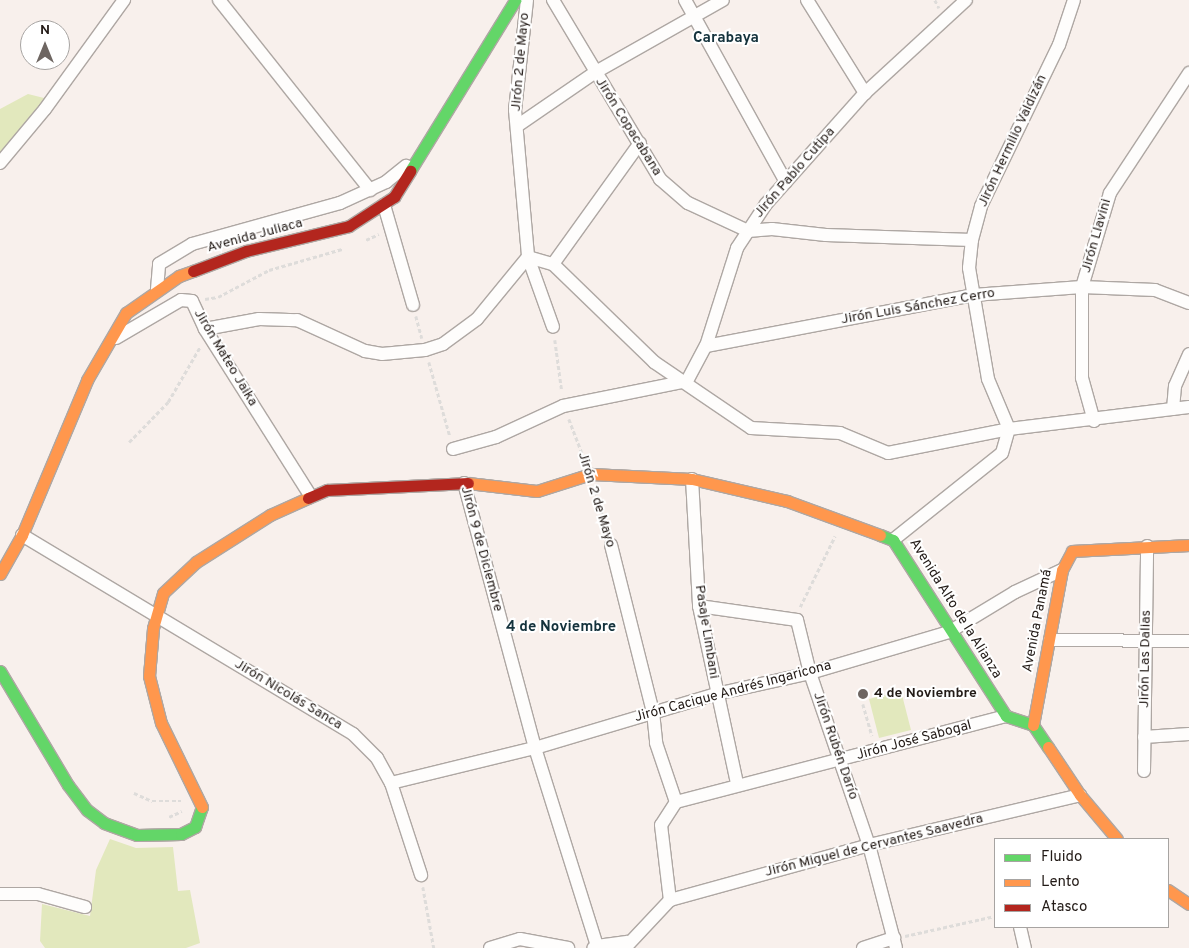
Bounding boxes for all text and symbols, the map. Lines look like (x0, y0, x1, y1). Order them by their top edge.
street label: Jirón 2 de Mayo (508, 12, 534, 112)
north arrow (20, 20, 70, 70)
text: N (40, 22, 50, 39)
district label: Carabaya (693, 30, 759, 48)
street label: Jirón Hermilio Valdizán (975, 72, 1051, 210)
street label: Jirón Copacabana (591, 75, 665, 179)
street label: Jirón Pablo Cutipa (751, 124, 839, 222)
street label: Jirón Llavini (1078, 197, 1116, 275)
street label: Avenida Juliaca (205, 215, 305, 257)
street label: Jirón Luis Sánchez Cerro (840, 285, 996, 329)
street label: Jirón Mateo Jaika (189, 306, 261, 410)
street label: Jirón 2 de Mayo (573, 450, 619, 550)
street label: Jirón 9 de Diciembre (456, 484, 506, 614)
street label: Avenida Alto de la Alianza (905, 536, 1005, 682)
street label: Avenida Panamá (1020, 568, 1056, 674)
street label: Pasaje Limbani (690, 584, 722, 680)
street label: Jirón Las Dalias (1137, 610, 1155, 708)
district label: 4 de Noviembre (506, 619, 616, 637)
street label: Jirón Nicolás Sanca (231, 656, 345, 734)
street label: Jirón Cacique Andrés Ingaricona (632, 658, 834, 726)
place label: 4 de Noviembre (874, 686, 977, 702)
marker: 4 de Noviembre (856, 687, 870, 701)
street label: Jirón Rubén Darío (809, 690, 861, 802)
street label: Jirón José Sabogal (854, 718, 974, 764)
street label: Jirón Miguel de Cervantes Saavedra (763, 811, 985, 881)
legend (994, 838, 1169, 928)
text: Fluido (1041, 848, 1082, 867)
text: Lento (1041, 873, 1080, 892)
text: Atasco (1041, 898, 1087, 917)

